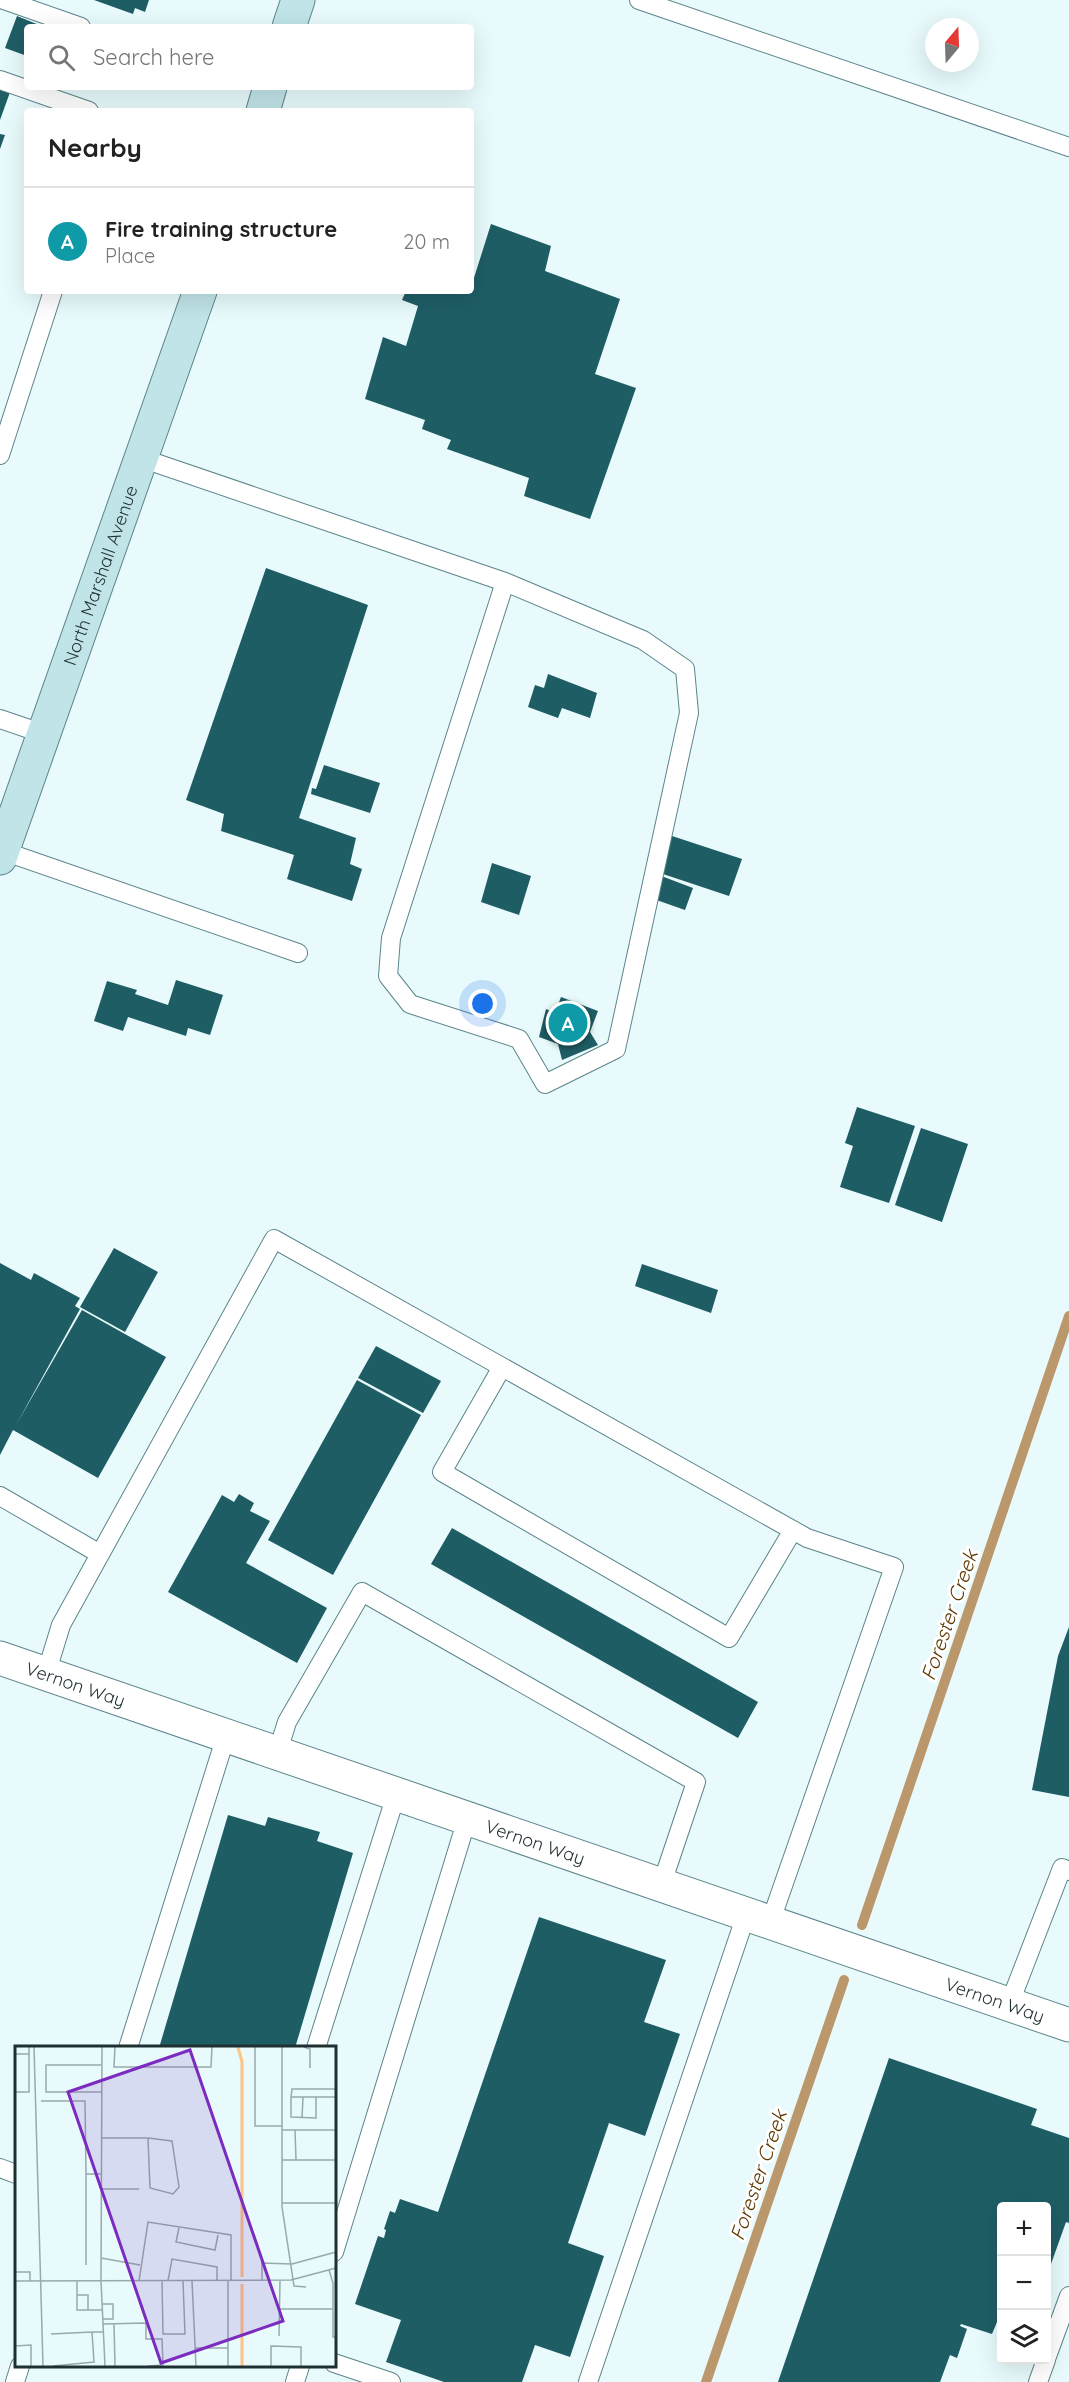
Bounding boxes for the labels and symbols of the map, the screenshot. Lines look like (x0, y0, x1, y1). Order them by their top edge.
north arrow (925, 18, 979, 72)
street label: North Marshall Avenue (57, 482, 142, 668)
your location (468, 989, 497, 1018)
pin: A (548, 1000, 588, 1046)
water label: Forester Creek (915, 1545, 984, 1683)
street label: Vernon Way (23, 1656, 128, 1712)
street label: Vernon Way (483, 1814, 588, 1869)
street label: Vernon Way (942, 1972, 1048, 2027)
inset map (15, 2046, 336, 2367)
water label: Forester Creek (724, 2105, 793, 2243)

